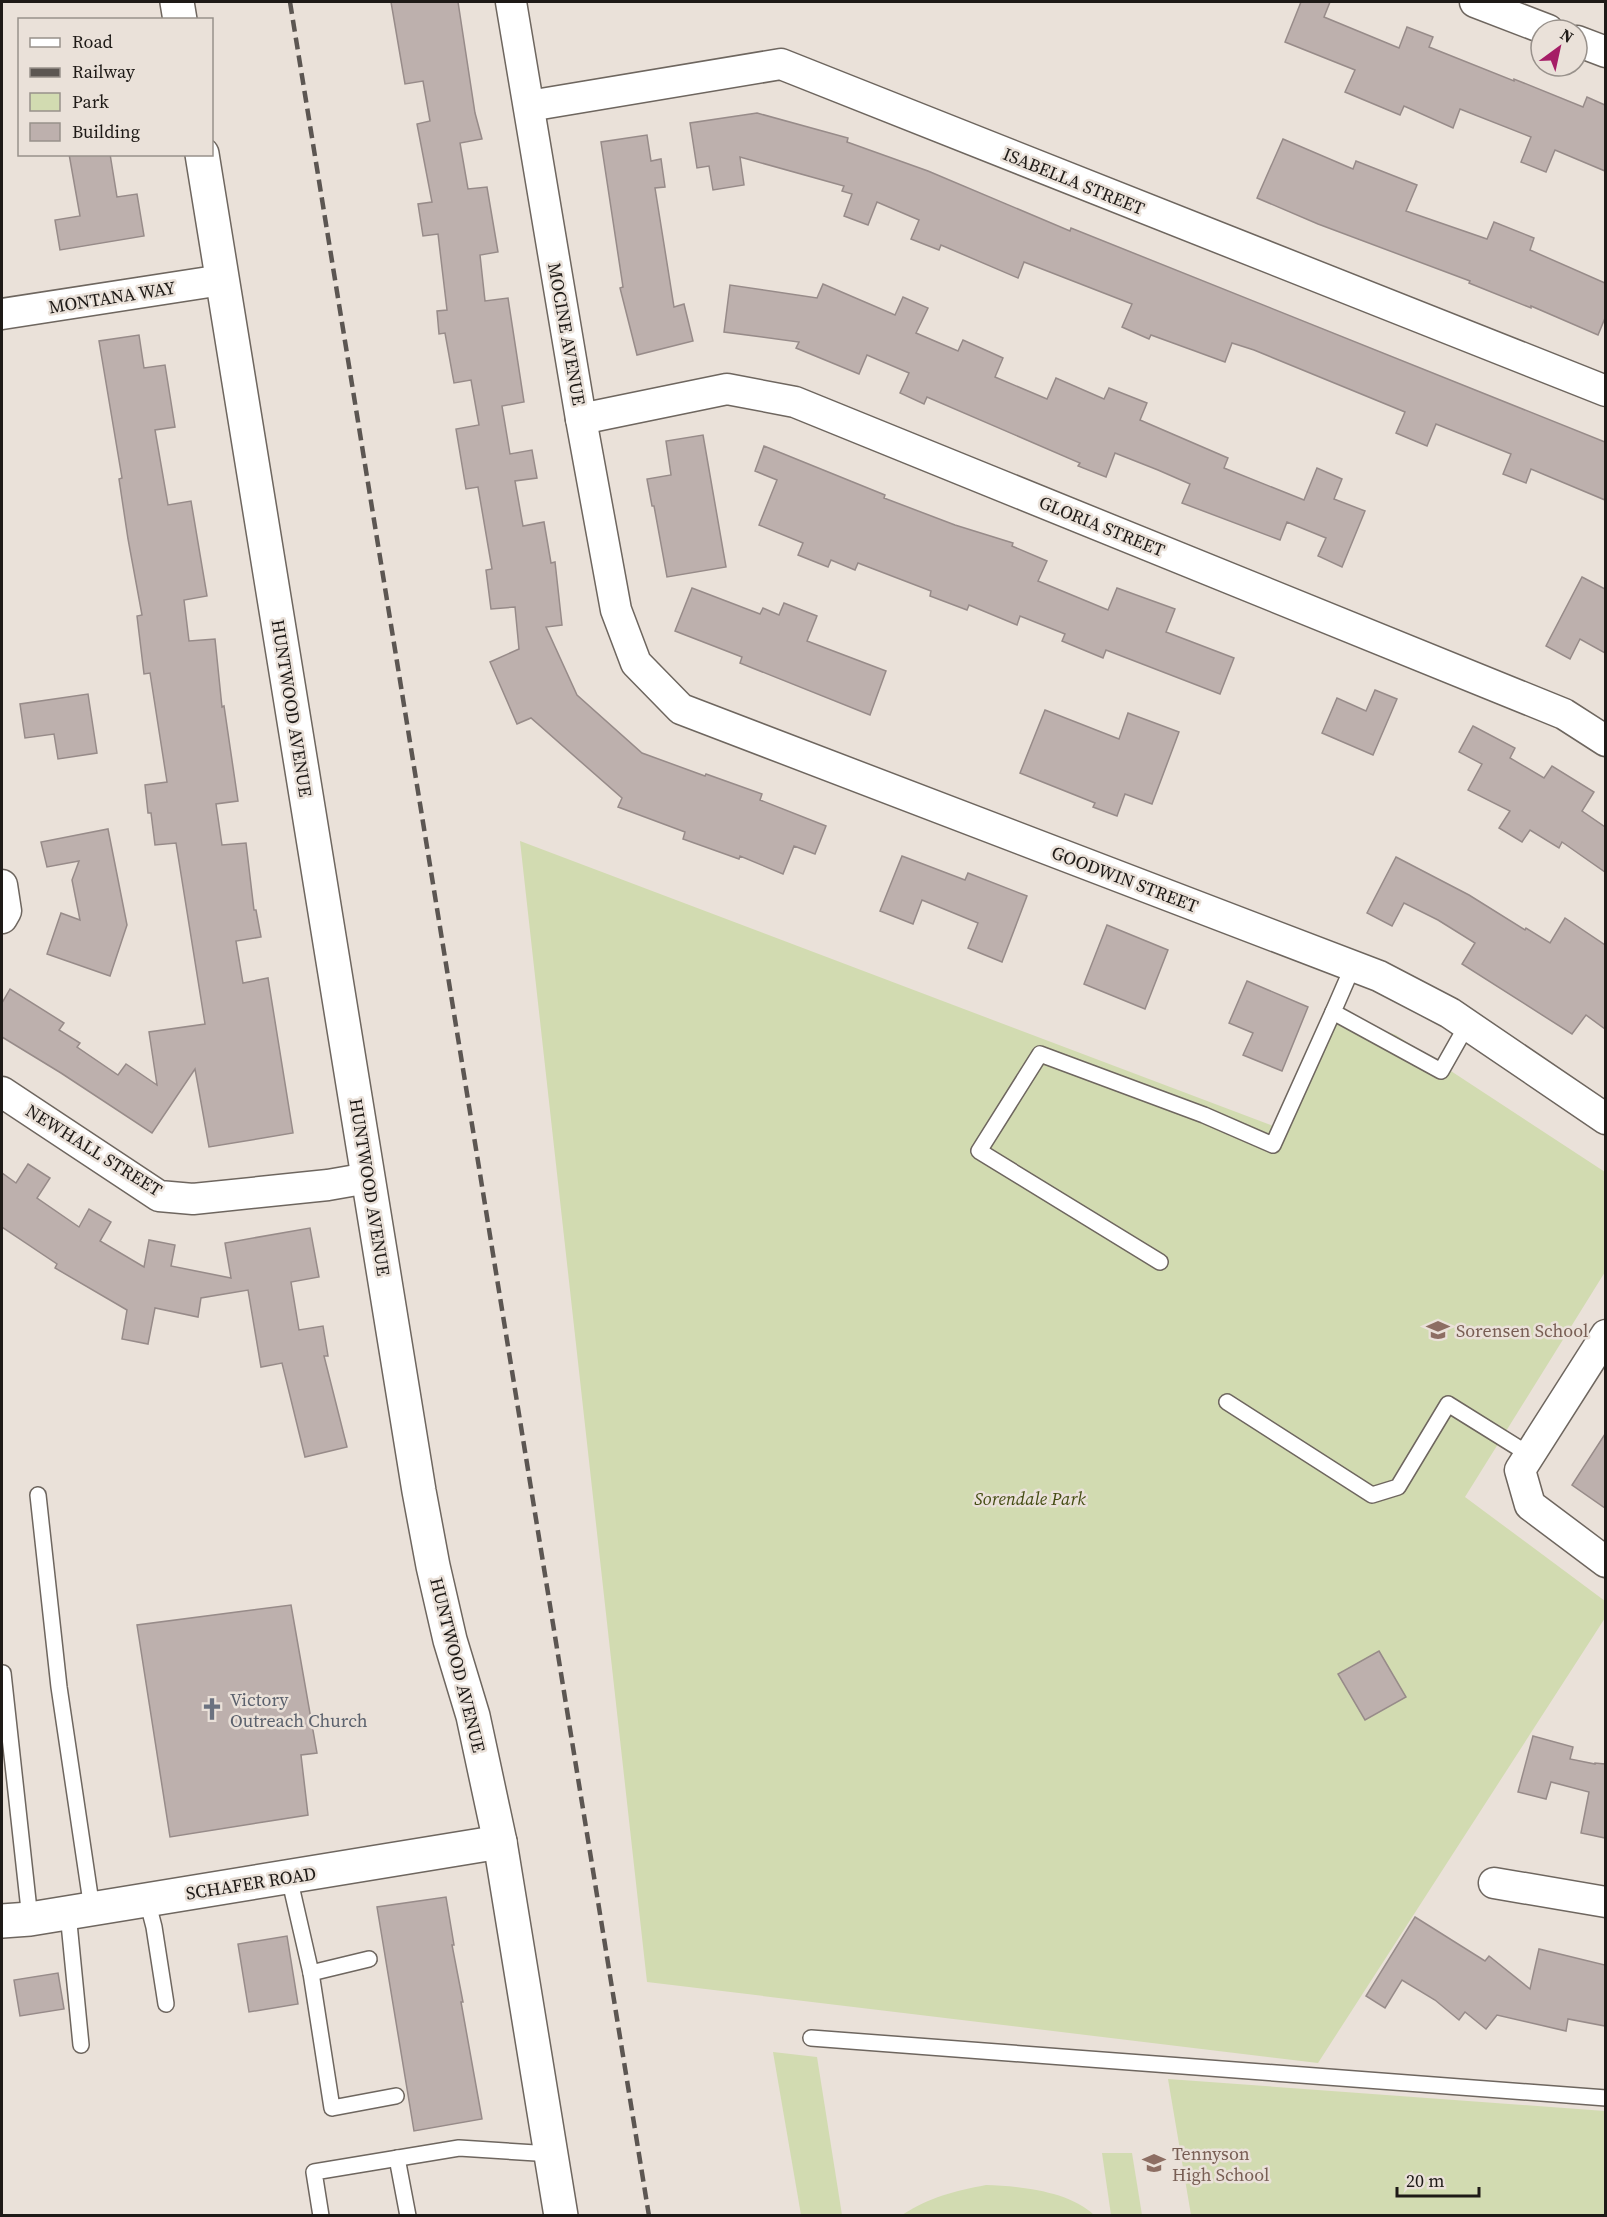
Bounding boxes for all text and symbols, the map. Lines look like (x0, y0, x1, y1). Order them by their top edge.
legend (18, 18, 213, 156)
north arrow (1529, 18, 1589, 78)
text: N (1556, 23, 1578, 48)
text: Road (72, 29, 113, 54)
text: Railway (72, 59, 136, 84)
text: Park (72, 89, 109, 114)
text: Building (72, 119, 140, 144)
street label: ISABELLA STREET (1000, 141, 1149, 221)
street label: MOCINE AVENUE (542, 261, 592, 407)
street label: MONTANA WAY (47, 275, 178, 319)
street label: GLORIA STREET (1035, 489, 1169, 563)
street label: HUNTWOOD AVENUE (266, 617, 318, 799)
street label: GOODWIN STREET (1048, 840, 1202, 919)
street label: HUNTWOOD AVENUE (344, 1096, 396, 1278)
street label: NEWHALL STREET (21, 1098, 167, 1202)
school or university icon: Sorensen School (1425, 1317, 1451, 1343)
place label: Sorensen School (1456, 1318, 1588, 1343)
park label: Sorendale Park (974, 1486, 1086, 1511)
street label: HUNTWOOD AVENUE (424, 1575, 492, 1755)
place label: Victory Outreach Church (230, 1687, 368, 1733)
church icon: Victory Outreach Church (199, 1696, 225, 1722)
street label: SCHAFER ROAD (184, 1860, 318, 1906)
place label: Tennyson High School (1172, 2141, 1269, 2187)
school or university icon: Tennyson High School (1141, 2150, 1167, 2176)
scale bar (1397, 2160, 1480, 2198)
text: 20 m (1406, 2168, 1444, 2193)

